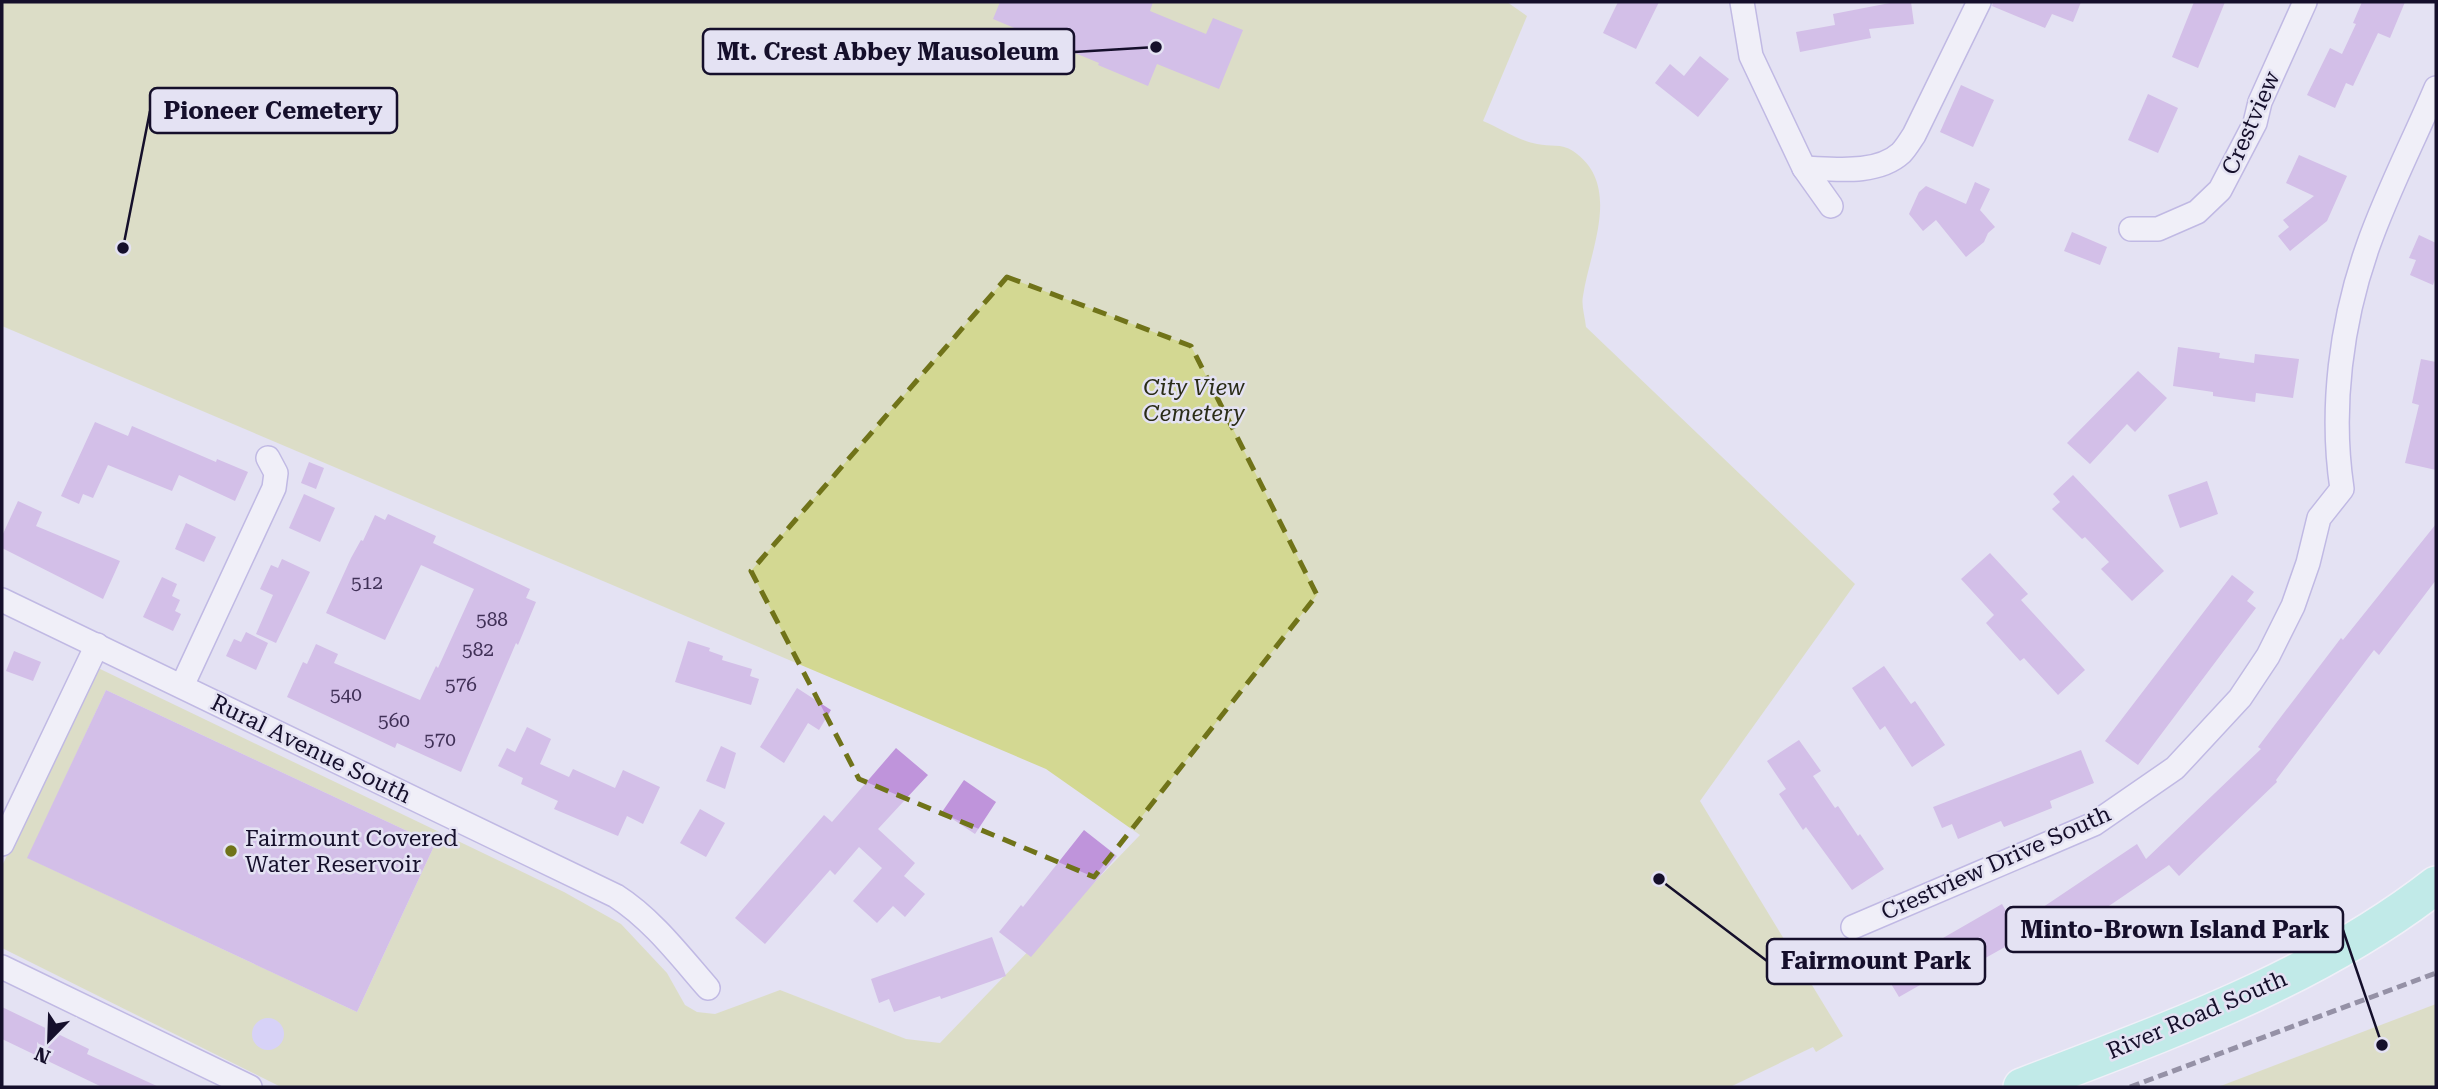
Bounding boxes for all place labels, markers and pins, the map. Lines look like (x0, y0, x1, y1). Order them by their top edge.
callout: Mt. Crest Abbey Mausoleum (703, 29, 1074, 74)
callout: Pioneer Cemetery (150, 88, 397, 133)
place label: Fairmount Covered Water Reservoir (245, 825, 458, 878)
marker: Fairmount Covered Water Reservoir (223, 843, 239, 859)
callout: Minto-Brown Island Park (2006, 907, 2343, 952)
callout: Fairmount Park (1767, 939, 1985, 984)

